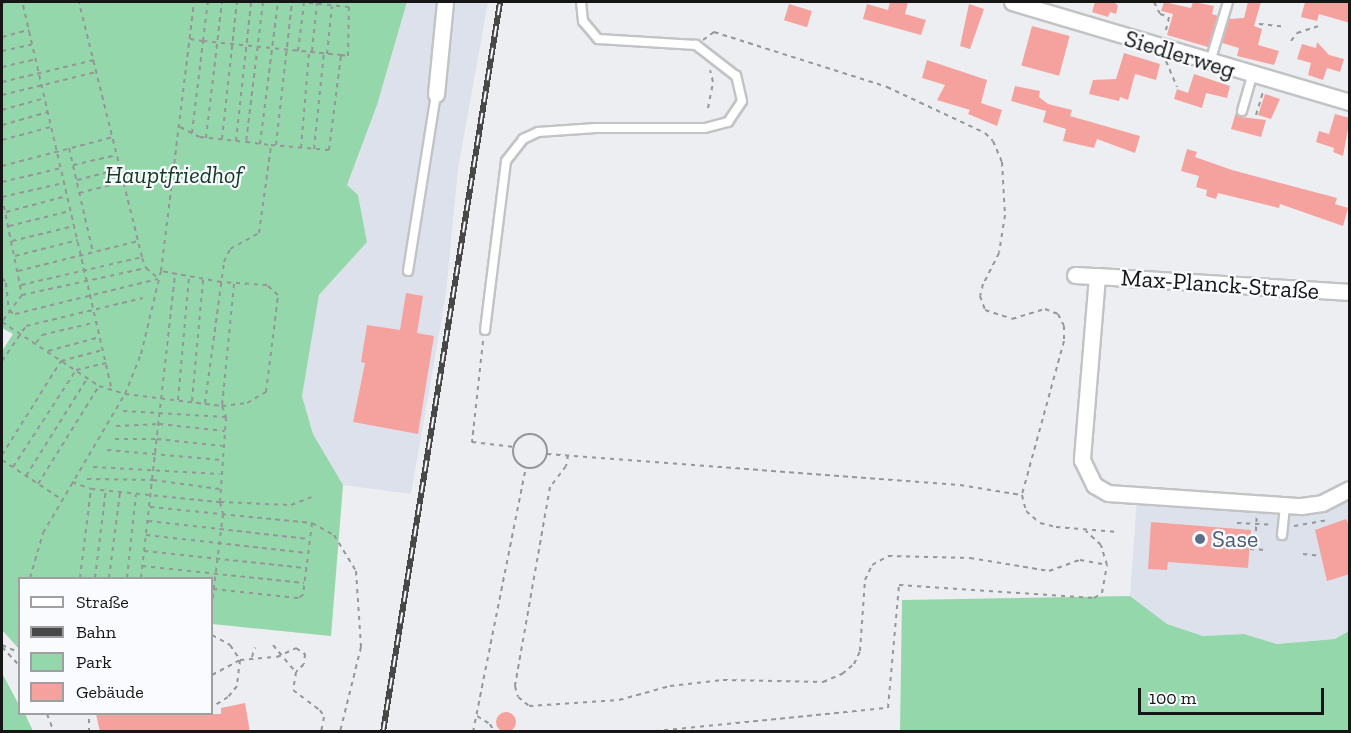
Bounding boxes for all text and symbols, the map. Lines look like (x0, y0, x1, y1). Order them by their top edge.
street label: Siedlerweg (1121, 24, 1239, 84)
park label: Hauptfriedhof (105, 161, 243, 189)
street label: Max-Planck-Straße (1120, 263, 1320, 305)
place label: Sase (1212, 525, 1258, 553)
marker: Sase (1193, 532, 1207, 546)
legend (18, 577, 213, 715)
text: Straße (76, 591, 129, 613)
text: Bahn (76, 621, 116, 643)
text: Park (76, 651, 112, 673)
scale bar (1141, 676, 1327, 714)
text: Gebäude (76, 681, 144, 703)
text: 100 m (1149, 687, 1196, 709)

